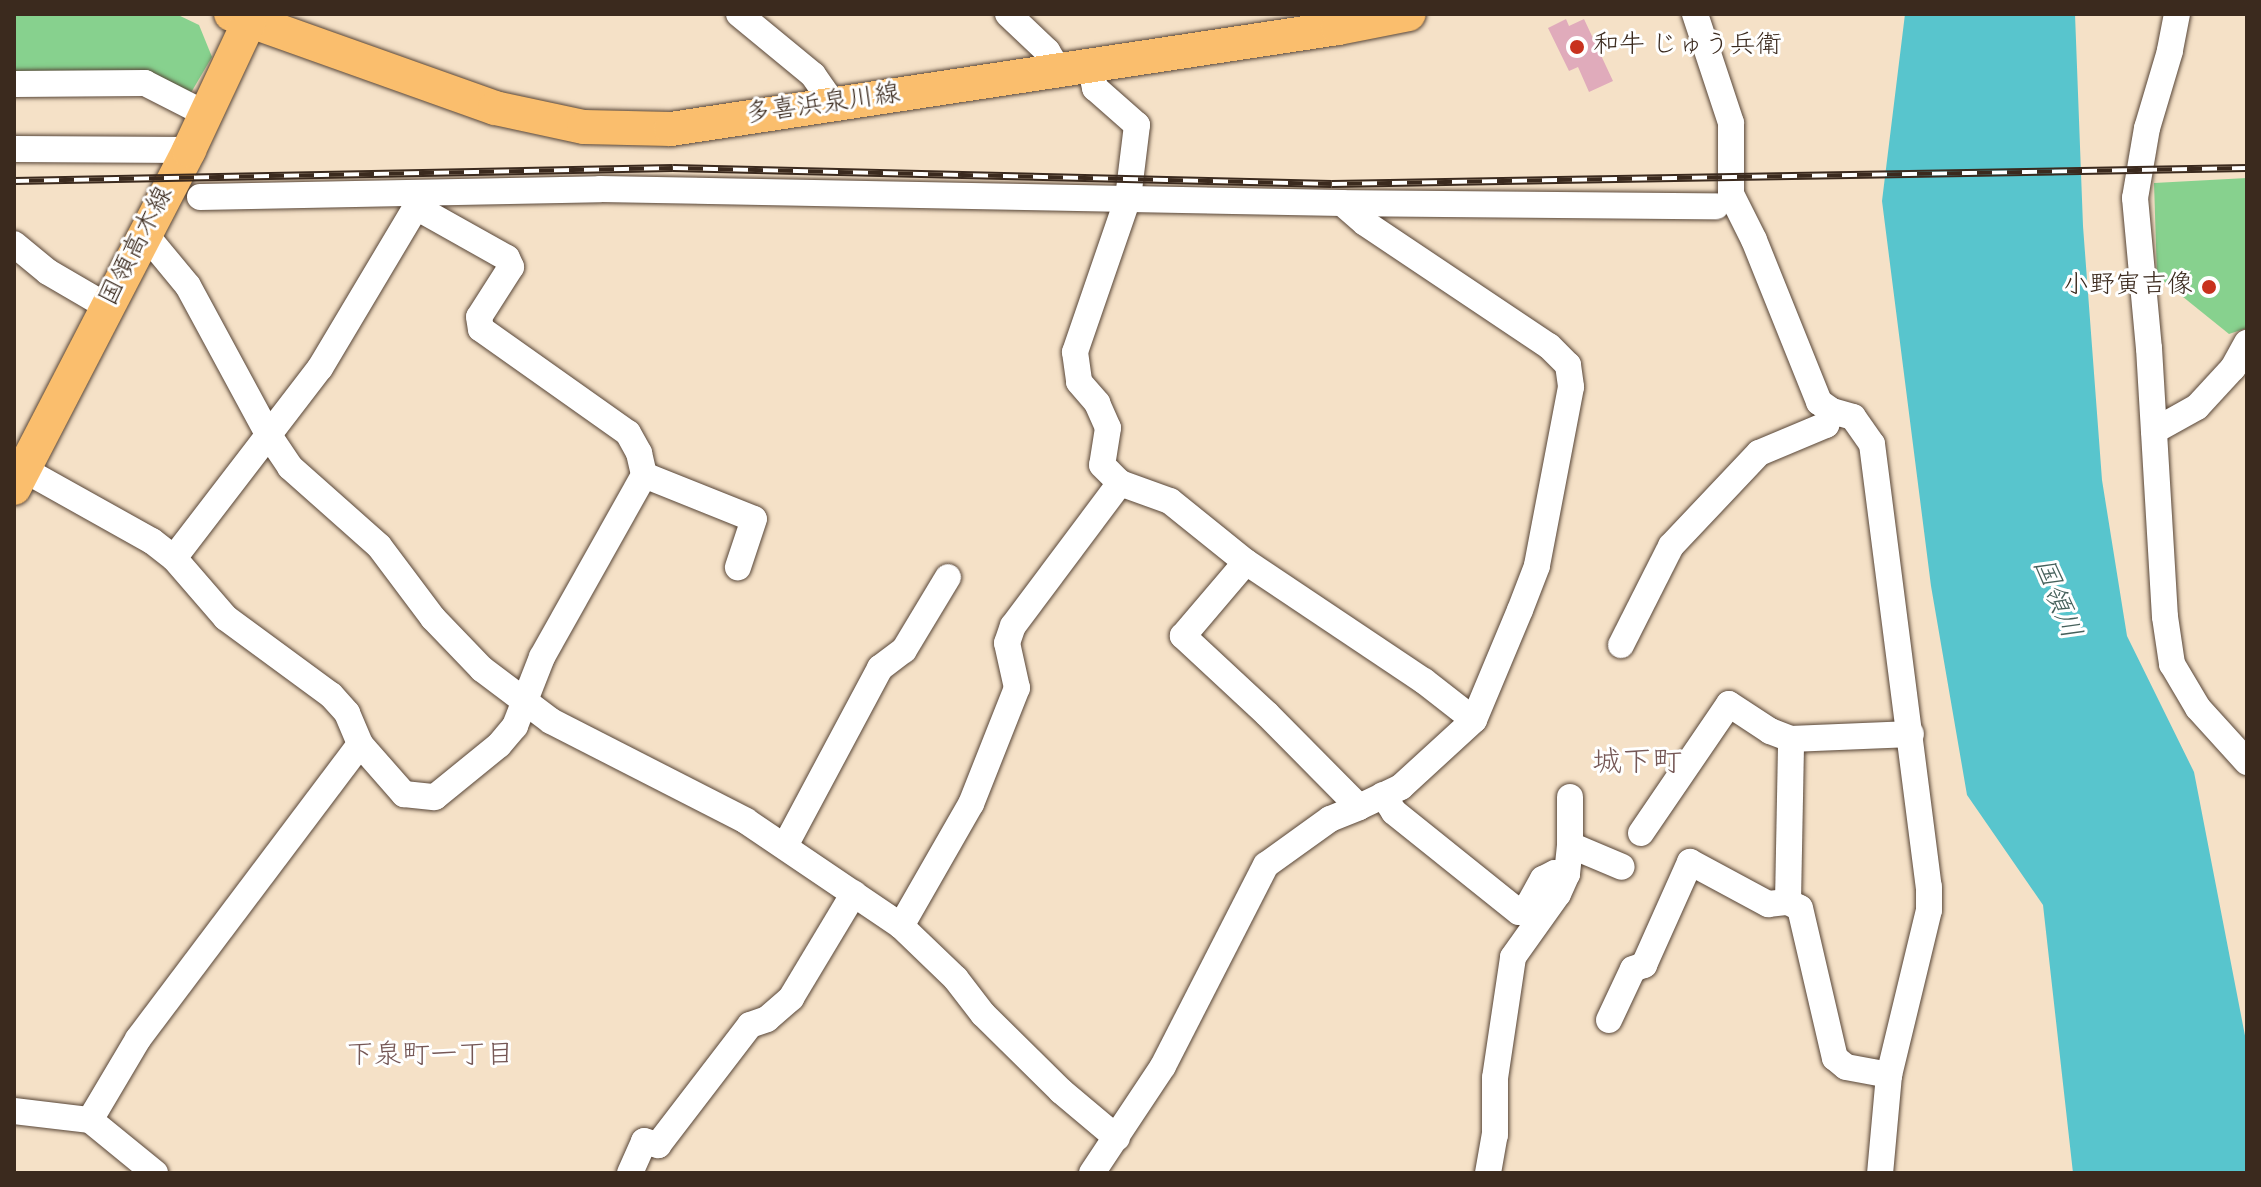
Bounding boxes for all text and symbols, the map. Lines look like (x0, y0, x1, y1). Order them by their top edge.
place label: 和牛 じゅう兵衛 (1593, 31, 1781, 63)
marker: 和牛 じゅう兵衛 (1568, 38, 1586, 56)
street label: 多喜浜泉川線 (744, 80, 902, 132)
street label: 国領高木線 (95, 182, 181, 312)
place label: 小野寅吉像 (2063, 271, 2193, 303)
marker: 小野寅吉像 (2200, 278, 2218, 296)
water label: 国領川 (2024, 554, 2086, 644)
district label: 城下町 (1592, 746, 1682, 782)
district label: 下泉町一丁目 (346, 1040, 514, 1074)

